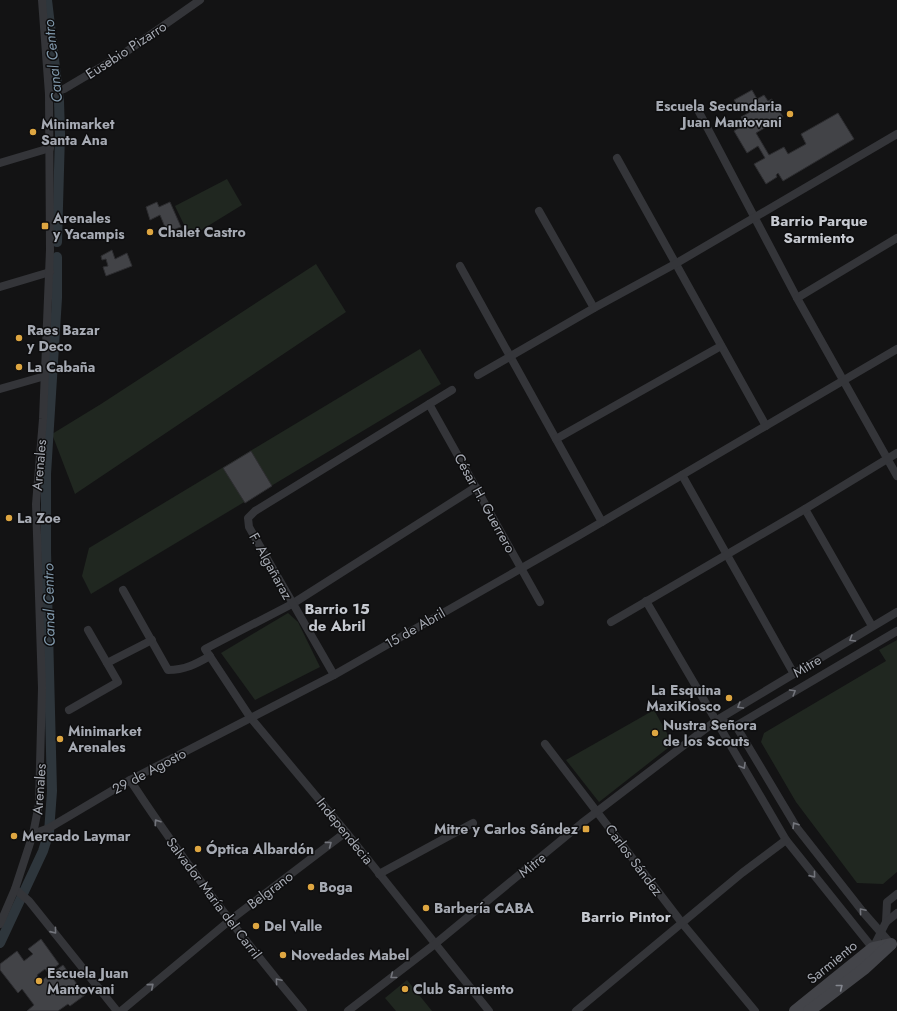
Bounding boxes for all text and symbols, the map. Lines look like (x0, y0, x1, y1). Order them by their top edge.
street label: Eusebio Pizarro (82, 16, 171, 84)
water label: Canal Centro (38, 18, 68, 104)
place label: Escuela Secundaria Juan Mantovani (656, 96, 782, 132)
marker: Escuela Secundaria Juan Mantovani (785, 109, 795, 119)
place label: Minimarket Santa Ana (41, 114, 115, 150)
marker: Minimarket Santa Ana (28, 127, 38, 137)
place label: Arenales y Yacampis (52, 208, 125, 244)
district label: Barrio Parque Sarmiento (770, 210, 868, 249)
marker: Arenales y Yacampis (40, 221, 50, 231)
place label: Chalet Castro (158, 222, 246, 242)
marker: Chalet Castro (145, 227, 155, 237)
place label: Raes Bazar y Deco (26, 320, 100, 356)
marker: Raes Bazar y Deco (14, 333, 24, 343)
place label: La Cabaña (27, 357, 95, 377)
marker: La Cabaña (14, 362, 24, 372)
street label: Arenales (27, 438, 51, 491)
street label: César H. Guerrero (449, 450, 521, 557)
place label: La Zoe (17, 508, 61, 528)
marker: La Zoe (4, 513, 14, 523)
street label: F. Algañaraz (244, 529, 298, 604)
water label: Canal Centro (37, 563, 61, 647)
district label: Barrio 15 de Abril (304, 598, 370, 637)
street label: 15 de Abril (381, 603, 449, 653)
one-way arrow (849, 634, 856, 642)
street label: Mitre (789, 650, 825, 682)
place label: La Esquina MaxiKiosco (646, 680, 721, 716)
one-way arrow (789, 689, 796, 696)
marker: La Esquina MaxiKiosco (724, 693, 734, 703)
one-way arrow (737, 701, 744, 708)
place label: Nustra Señora de los Scouts (663, 715, 757, 751)
place label: Minimarket Arenales (67, 721, 142, 757)
marker: Nustra Señora de los Scouts (650, 728, 660, 738)
marker: Minimarket Arenales (55, 734, 65, 744)
street label: 29 de Agosto (108, 743, 190, 799)
street label: Arenales (27, 762, 51, 815)
one-way arrow (739, 762, 746, 769)
street label: Independecia (312, 793, 378, 869)
one-way arrow (154, 819, 162, 826)
place label: Mitre y Carlos Sández (434, 819, 579, 839)
street label: Carlos Sández (600, 820, 668, 900)
one-way arrow (793, 822, 800, 829)
marker: Mitre y Carlos Sández (581, 824, 591, 834)
place label: Mercado Laymar (22, 826, 131, 846)
marker: Mercado Laymar (9, 831, 19, 841)
street label: Salvador María del Carril (161, 833, 267, 963)
place label: Óptica Albardón (206, 839, 314, 859)
one-way arrow (325, 842, 332, 849)
marker: Óptica Albardón (193, 844, 203, 854)
street label: Mitre (514, 848, 550, 882)
street label: Belgrano (243, 866, 297, 914)
one-way arrow (809, 870, 816, 877)
place label: Boga (319, 877, 353, 897)
marker: Boga (306, 882, 316, 892)
place label: Barbería CABA (434, 898, 535, 918)
marker: Barbería CABA (421, 903, 431, 913)
district label: Barrio Pintor (581, 906, 672, 928)
one-way arrow (860, 908, 867, 916)
place label: Del Valle (264, 916, 322, 936)
marker: Del Valle (251, 921, 261, 931)
one-way arrow (49, 927, 56, 934)
street label: Sarmiento (803, 935, 862, 988)
place label: Novedades Mabel (291, 945, 409, 965)
marker: Novedades Mabel (278, 950, 288, 960)
place label: Escuela Juan Mantovani (47, 963, 129, 999)
one-way arrow (390, 972, 397, 979)
marker: Escuela Juan Mantovani (34, 976, 44, 986)
one-way arrow (276, 978, 283, 986)
place label: Club Sarmiento (413, 979, 514, 999)
one-way arrow (146, 984, 154, 991)
marker: Club Sarmiento (400, 984, 410, 994)
one-way arrow (835, 985, 842, 992)

